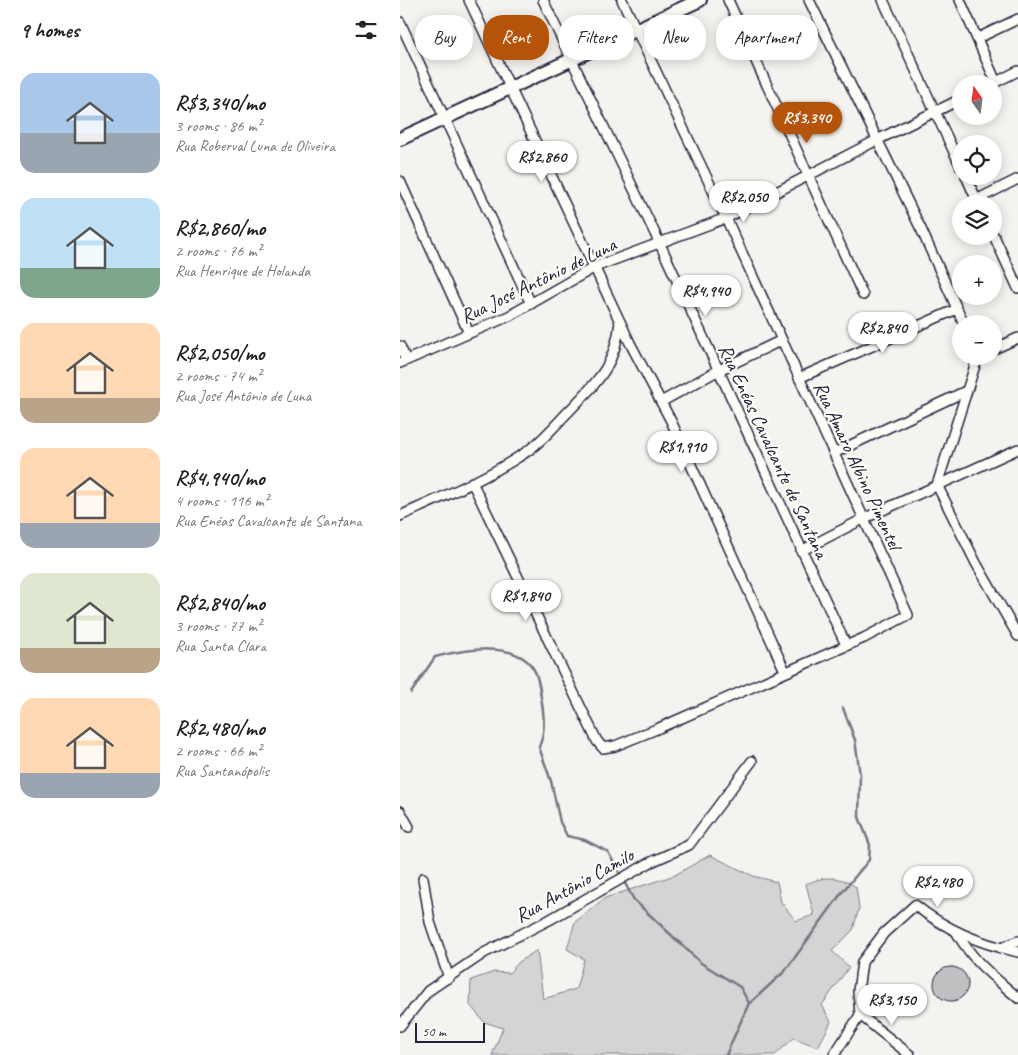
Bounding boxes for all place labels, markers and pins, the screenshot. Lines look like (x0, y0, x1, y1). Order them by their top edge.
pin: R$3,340 (761, 102, 853, 144)
pin: R$2,860 (496, 140, 588, 183)
pin: R$2,050 (698, 180, 790, 223)
pin: R$4,940 (660, 274, 752, 317)
pin: R$2,840 (837, 312, 929, 354)
pin: R$1,910 (636, 430, 728, 473)
pin: R$1,840 (480, 580, 572, 622)
pin: R$2,480 (892, 866, 984, 908)
pin: R$3,150 (846, 984, 938, 1026)

